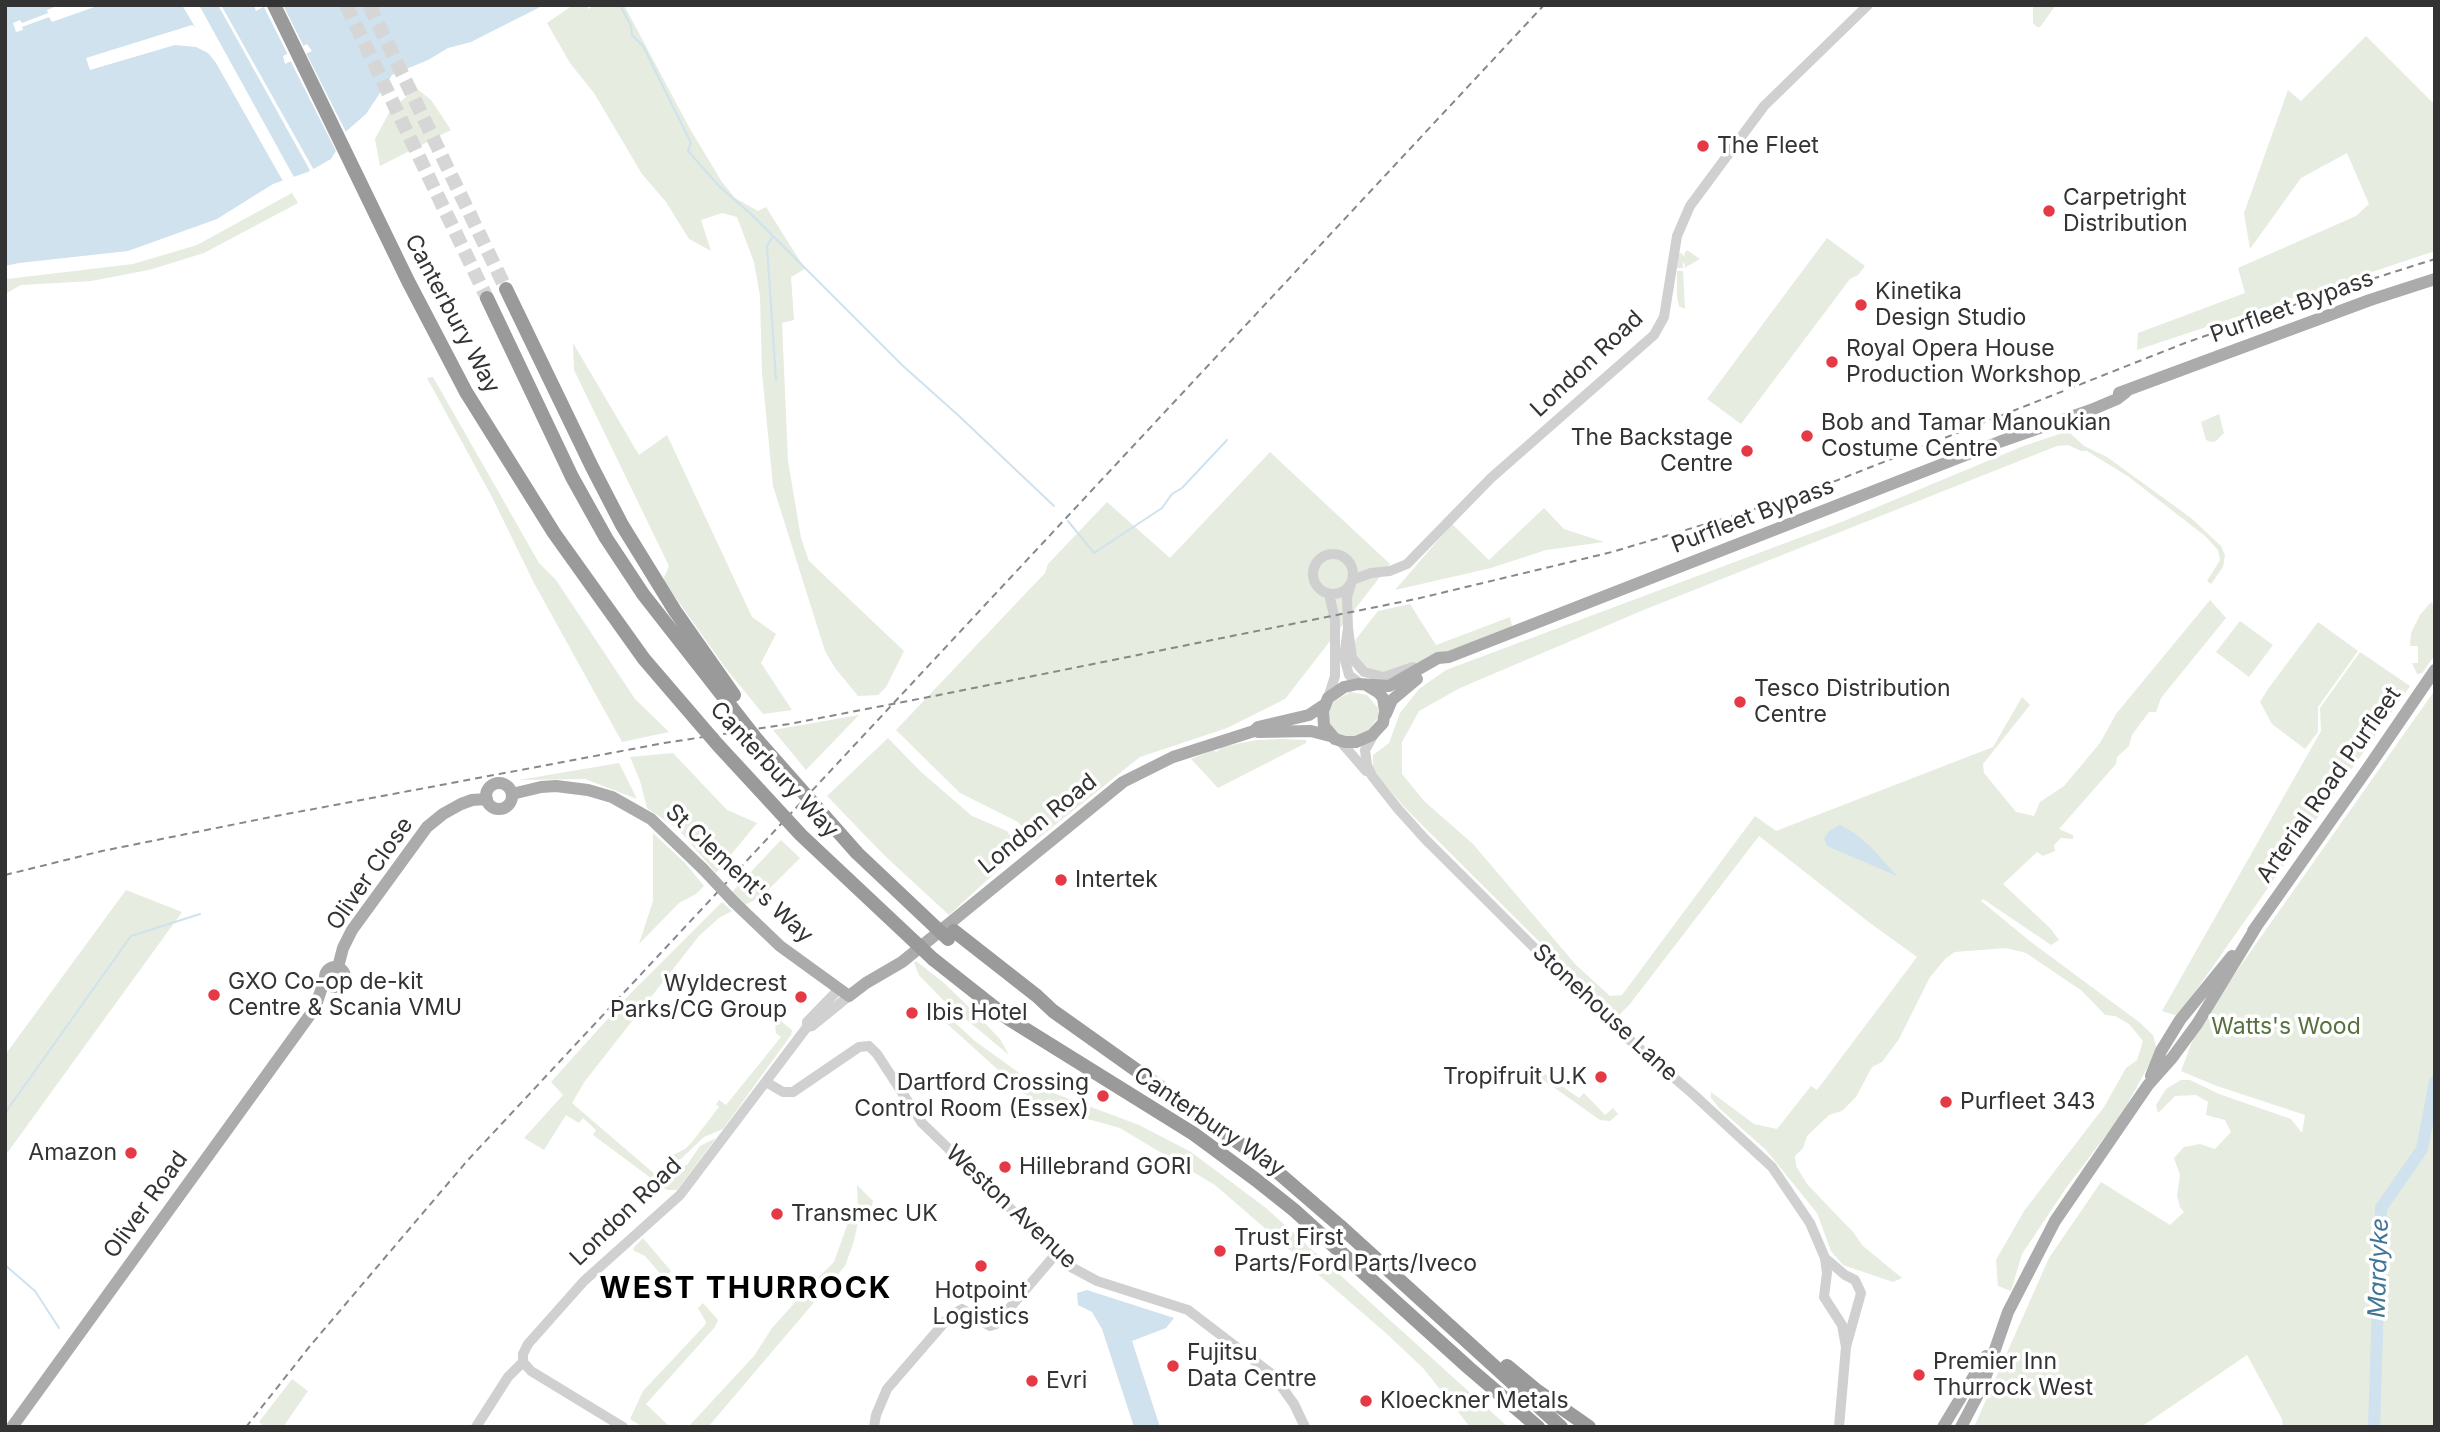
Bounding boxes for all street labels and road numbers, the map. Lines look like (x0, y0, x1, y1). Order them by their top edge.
street label: Canterbury Way (398, 230, 506, 398)
street label: Purfleet Bypass (2207, 265, 2377, 349)
street label: London Road (1525, 305, 1649, 423)
street label: Purfleet Bypass (1668, 472, 1838, 560)
street label: Arterial Road Purfleet (2251, 682, 2407, 888)
street label: Canterbury Way (704, 696, 844, 844)
street label: London Road (973, 768, 1103, 880)
street label: St Clement's Way (659, 799, 819, 949)
street label: Oliver Close (321, 812, 419, 936)
street label: Stonehouse Lane (1527, 939, 1683, 1087)
street label: Canterbury Way (1128, 1061, 1290, 1183)
street label: Weston Avenue (940, 1139, 1082, 1275)
street label: Oliver Road (98, 1146, 194, 1264)
street label: London Road (565, 1152, 687, 1272)

